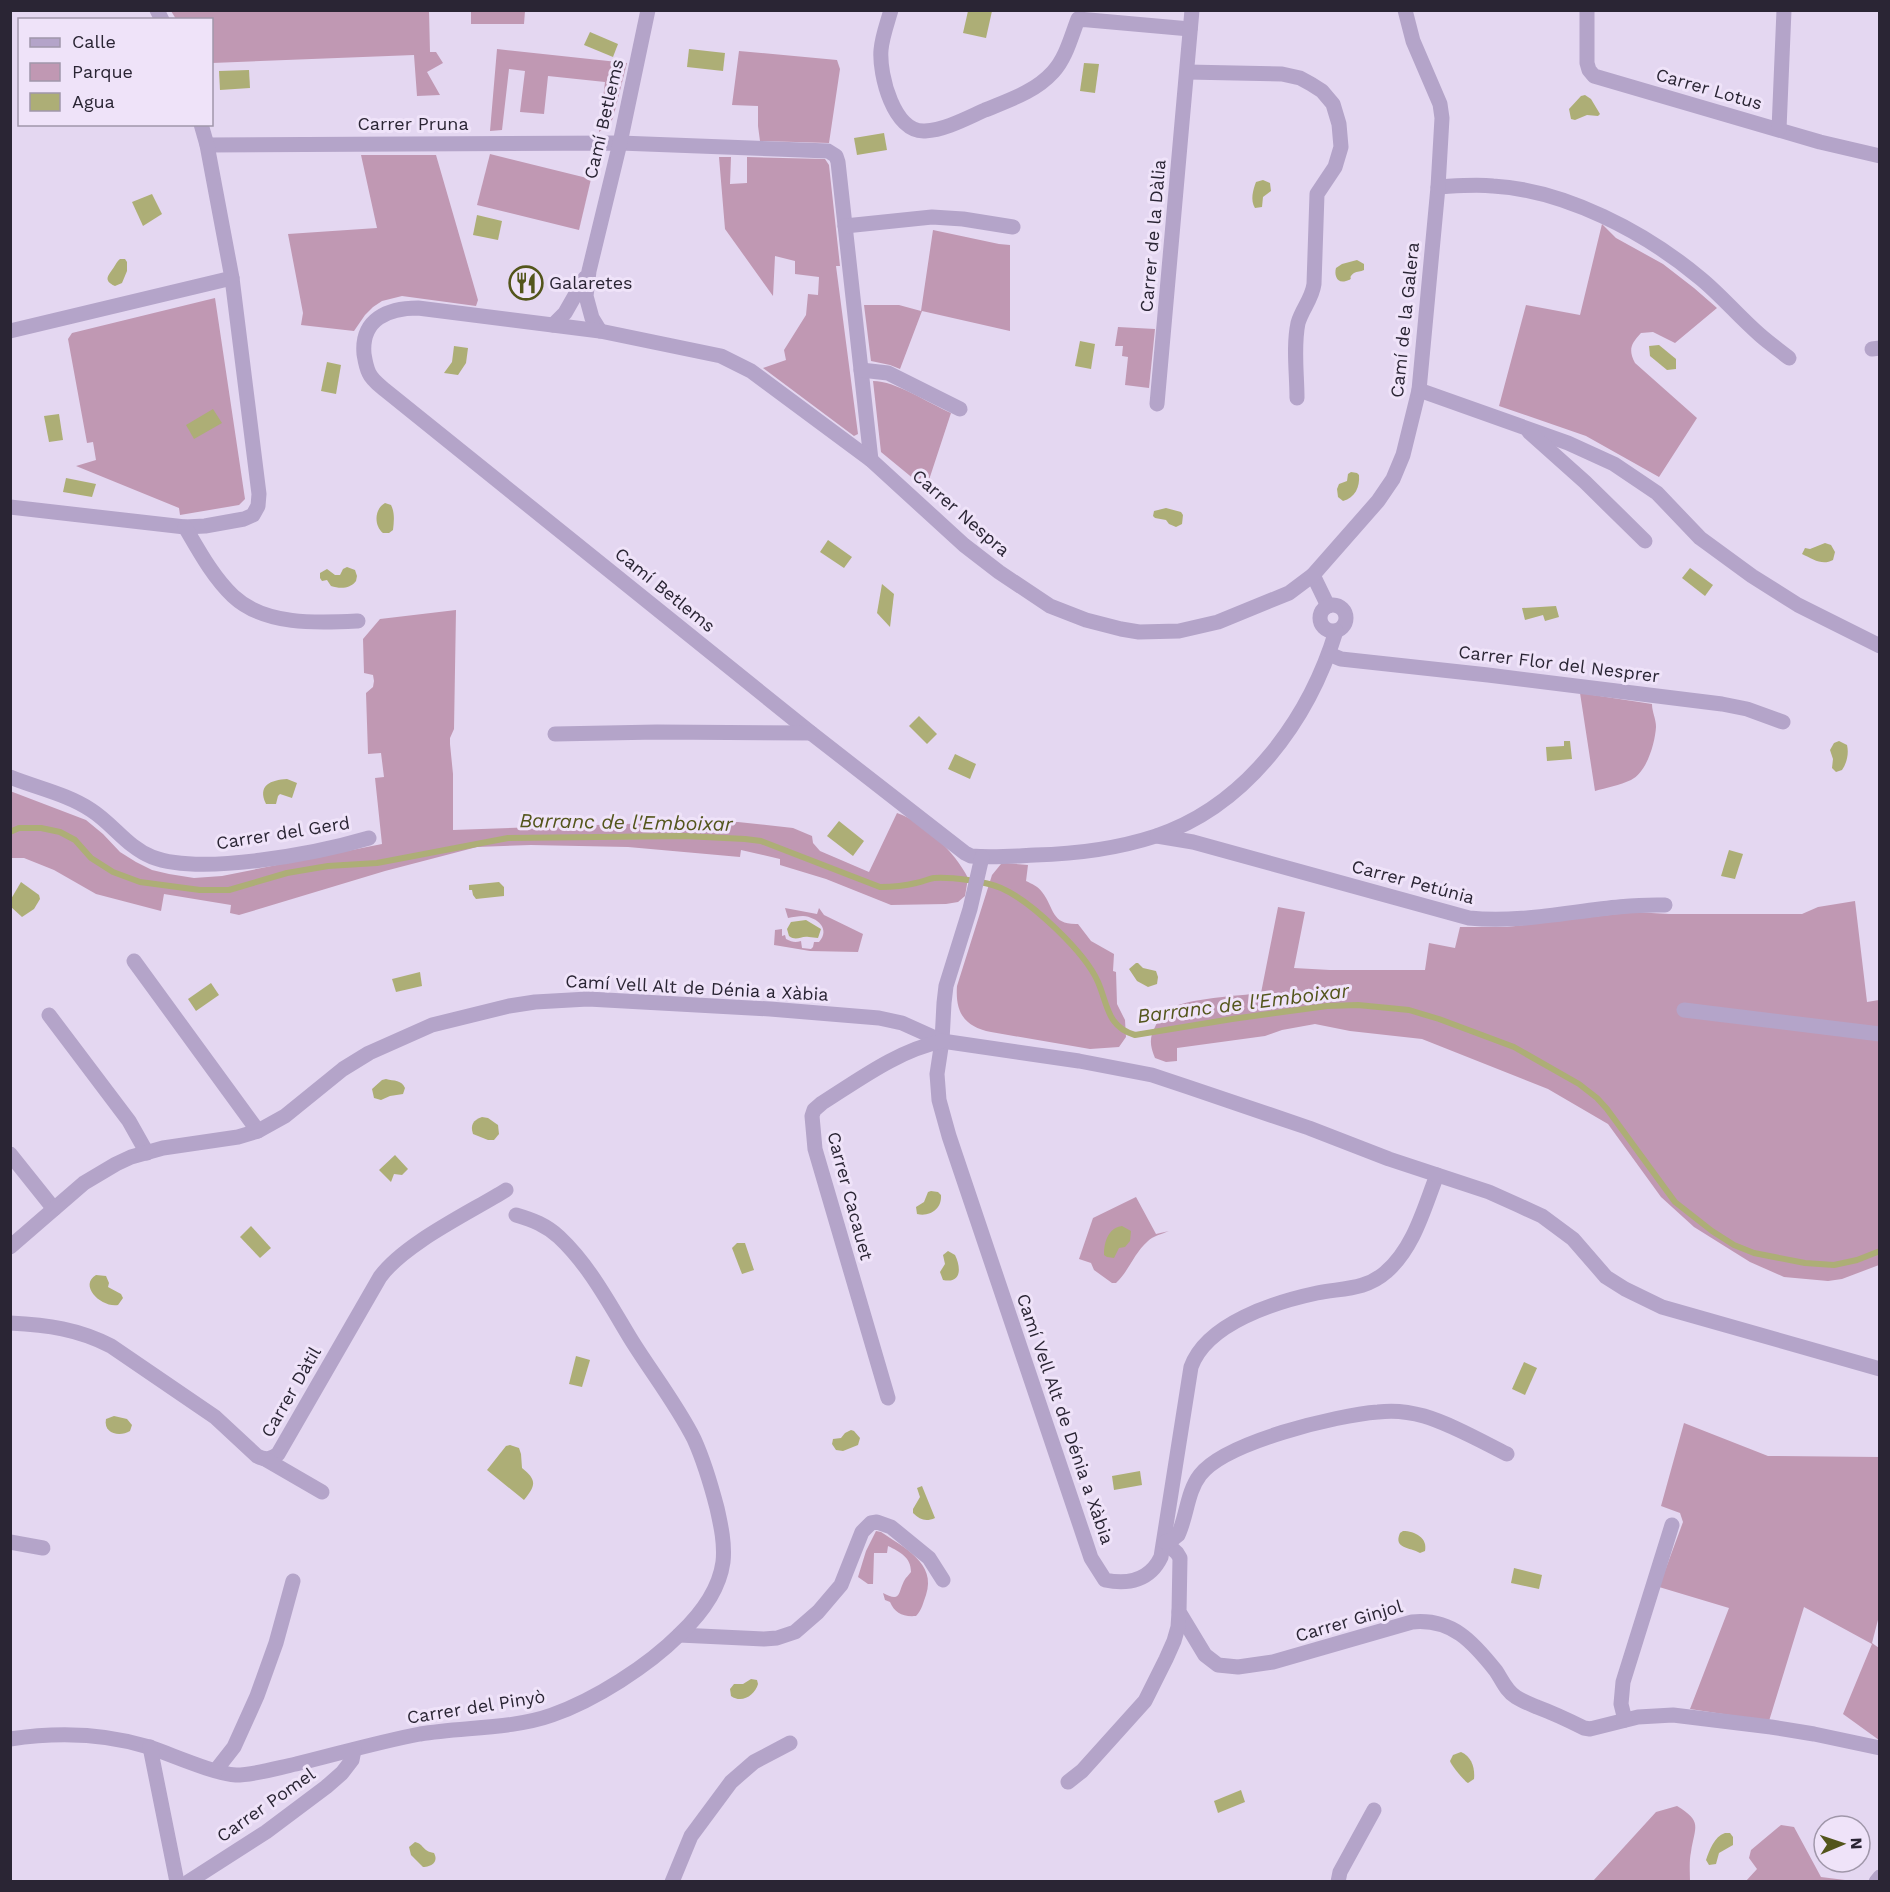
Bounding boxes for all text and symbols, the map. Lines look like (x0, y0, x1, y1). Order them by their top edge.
legend (18, 18, 213, 126)
text: Calle (72, 31, 116, 52)
street label: Camí Betlems (579, 57, 628, 181)
text: Parque (72, 61, 133, 82)
street label: Carrer Lotus (1654, 63, 1765, 114)
text: Agua (72, 91, 115, 112)
street label: Carrer Pruna (357, 113, 469, 134)
street label: Carrer de la Dàlia (1135, 159, 1170, 313)
street label: Camí de la Galera (1386, 241, 1423, 399)
restaurant icon: Galaretes (508, 265, 544, 301)
place label: Galaretes (549, 272, 633, 293)
street label: Carrer Nespra (908, 465, 1014, 561)
street label: Camí Betlems (611, 543, 720, 636)
street label: Carrer Flor del Nesprer (1457, 641, 1661, 686)
water label: Barranc de l'Emboixar (519, 808, 734, 836)
street label: Carrer del Gerd (215, 812, 351, 853)
street label: Carrer Petúnia (1350, 855, 1477, 908)
street label: Camí Vell Alt de Dénia a Xàbia (565, 970, 829, 1005)
water label: Barranc de l'Emboixar (1136, 978, 1352, 1028)
street label: Carrer Cacauet (823, 1129, 878, 1263)
street label: Camí Vell Alt de Dénia a Xàbia (1013, 1291, 1118, 1547)
street label: Carrer Dàtil (256, 1342, 325, 1441)
street label: Carrer Ginjol (1293, 1595, 1405, 1646)
street label: Carrer del Pinyò (405, 1685, 547, 1728)
street label: Carrer Pomel (213, 1763, 319, 1846)
north arrow (1812, 1814, 1872, 1874)
text: N (1847, 1837, 1866, 1850)

